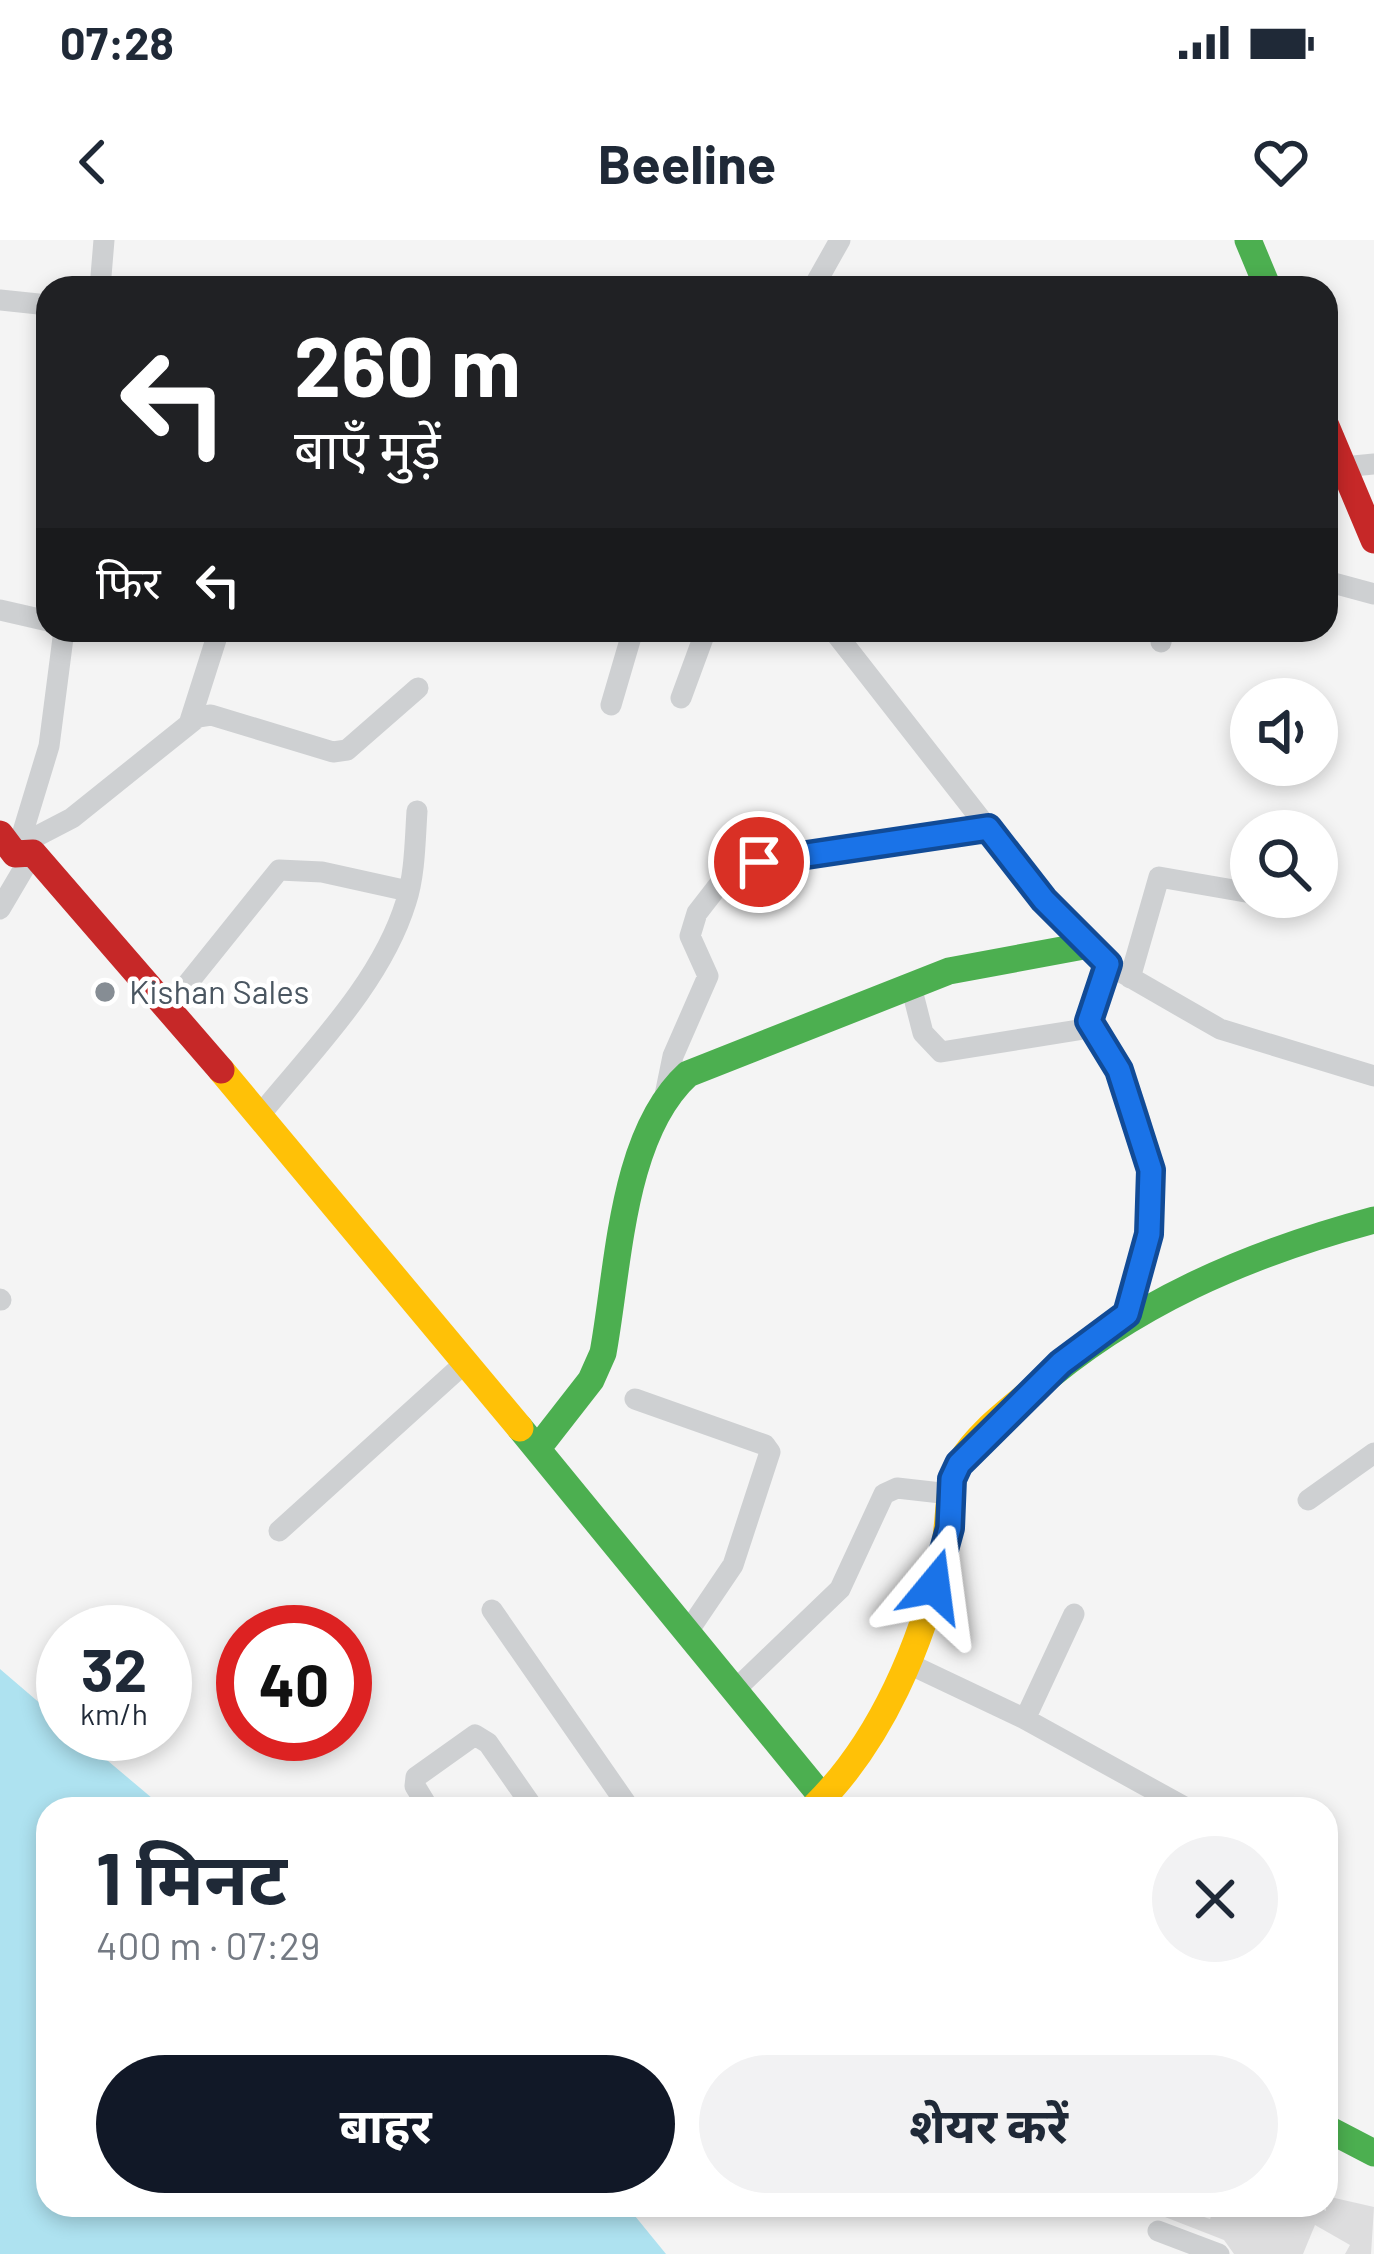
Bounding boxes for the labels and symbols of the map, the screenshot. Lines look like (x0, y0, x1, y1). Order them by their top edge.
pin (708, 811, 810, 913)
place label: Kishan Sales (129, 971, 309, 1011)
marker: Kishan Sales (92, 979, 118, 1005)
position arrow (871, 1523, 997, 1649)
speed limit sign: 40 (216, 1605, 372, 1761)

